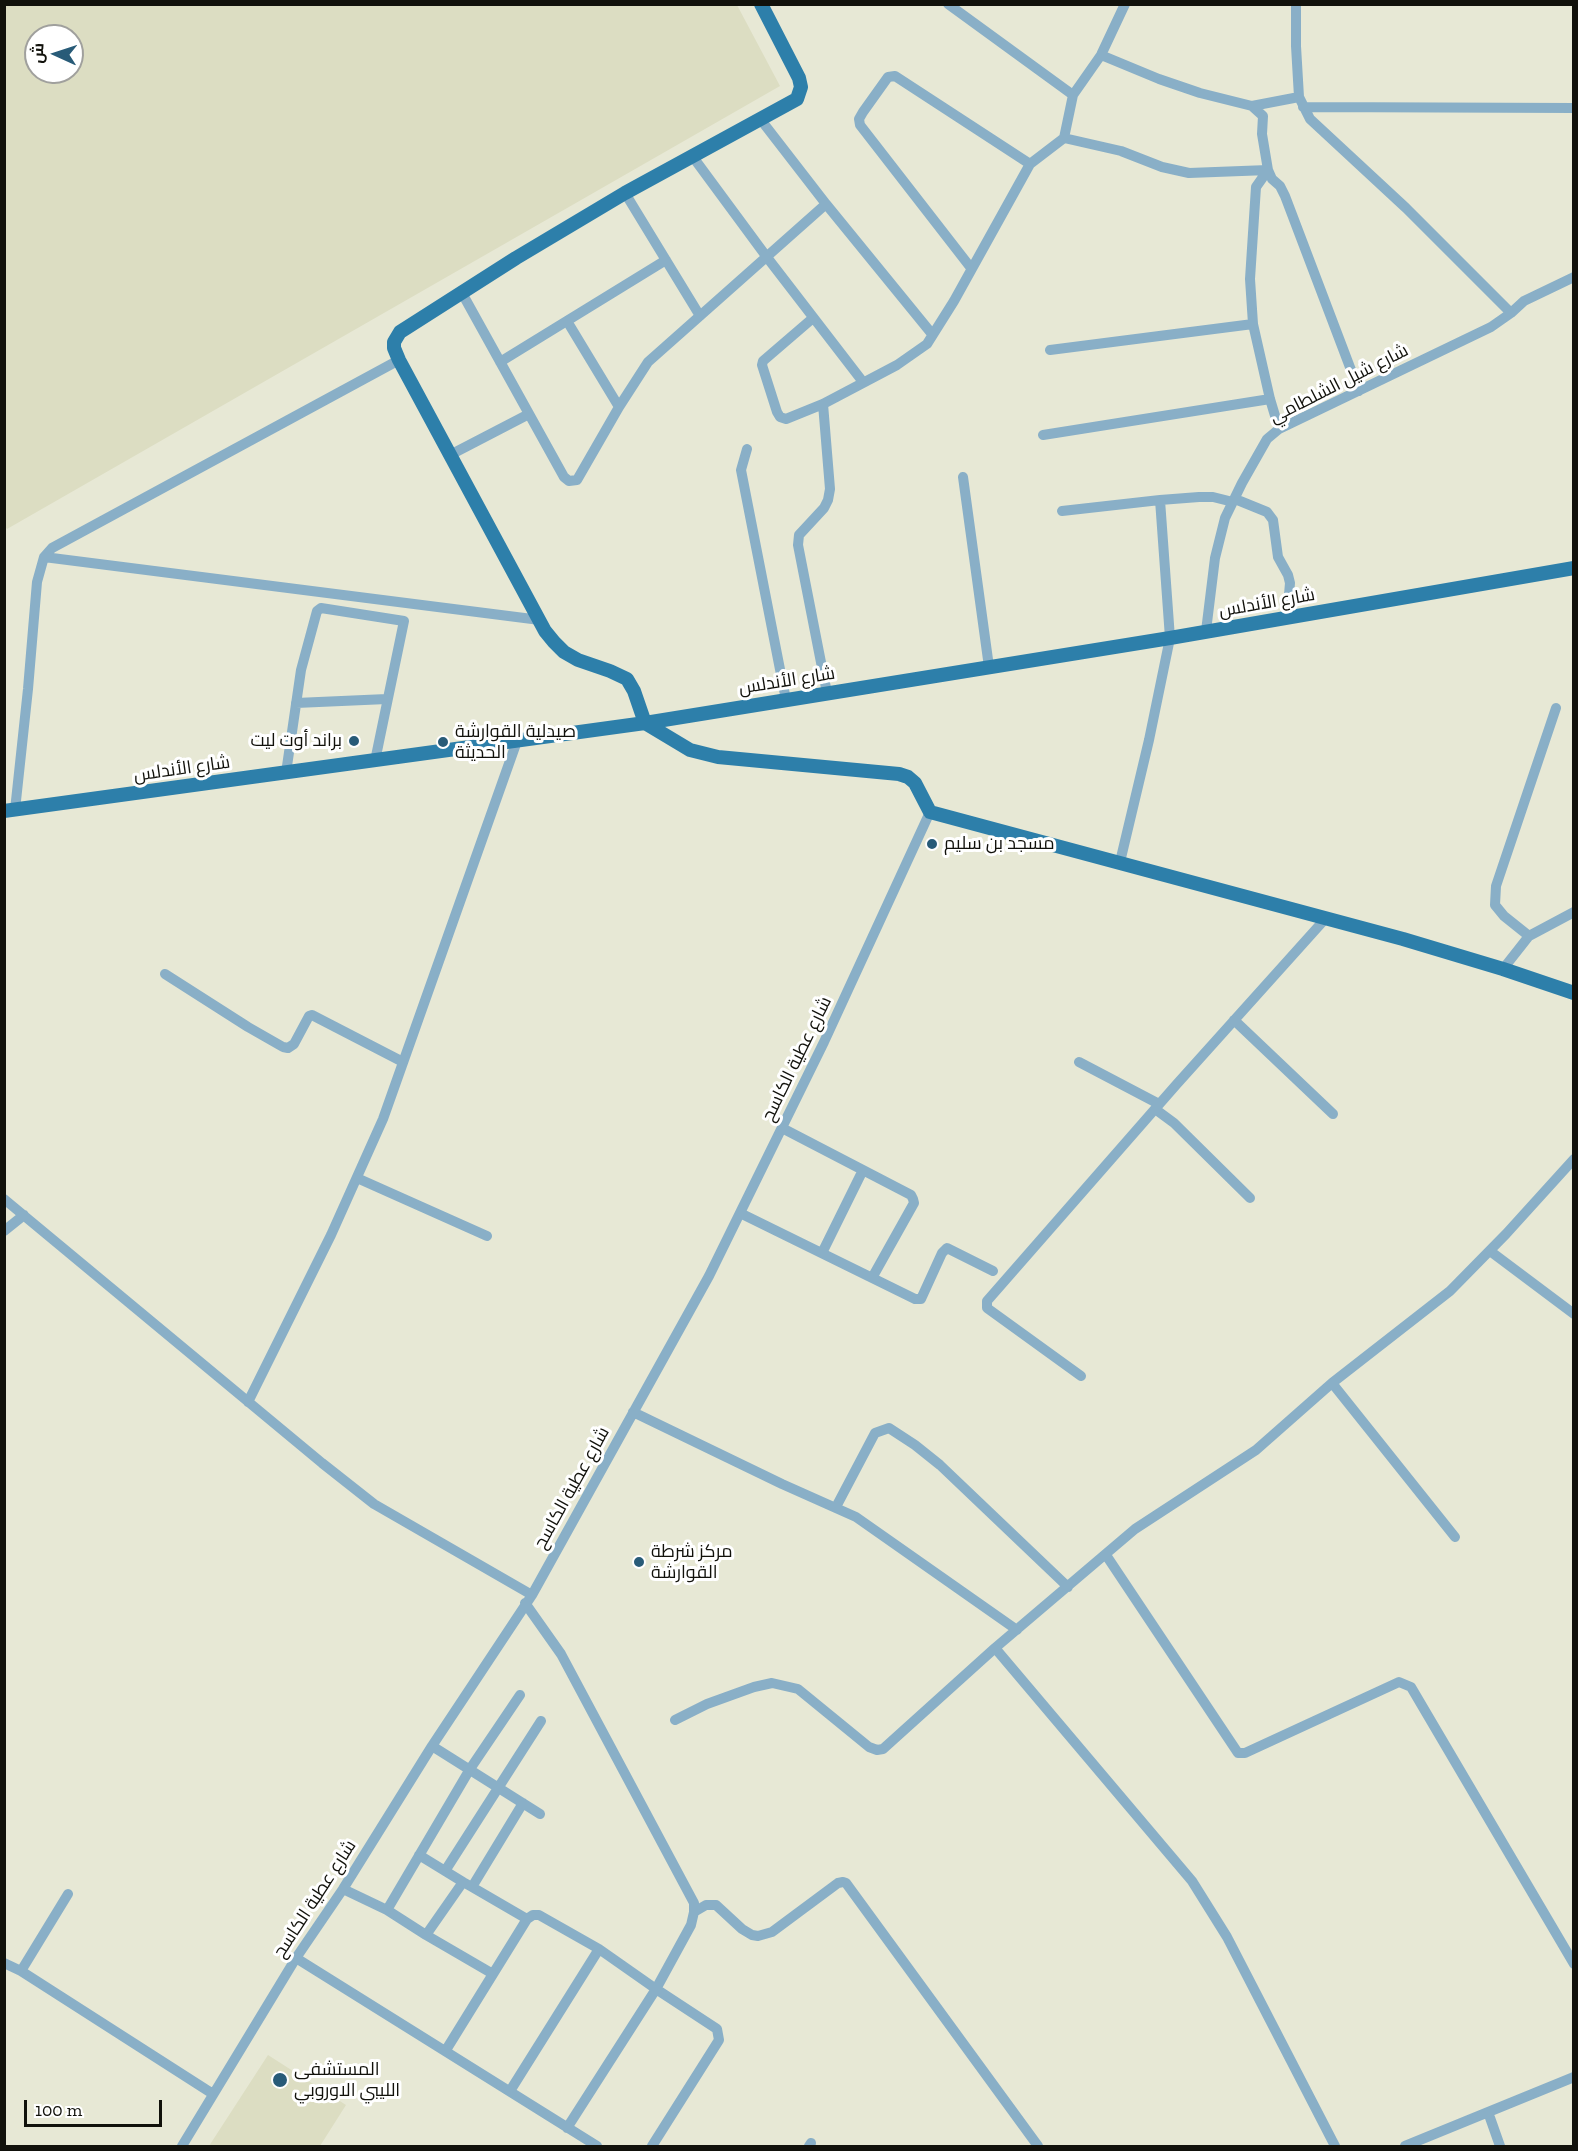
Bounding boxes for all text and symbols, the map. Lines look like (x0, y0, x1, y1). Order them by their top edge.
north arrow (24, 24, 84, 84)
text: ش (27, 42, 48, 64)
street label: شارع شيل الشلطامي (1266, 340, 1412, 428)
street label: شارع الأندلس (1217, 584, 1317, 622)
street label: شارع الأندلس (737, 663, 837, 699)
place label: صيدلية القوارشة الحديثة (455, 721, 576, 764)
place label: براند أوت ليت (251, 730, 342, 752)
marker: براند أوت ليت (347, 734, 361, 748)
marker: صيدلية القوارشة الحديثة (436, 735, 450, 749)
street label: شارع الأندلس (132, 752, 232, 786)
place label: مسجد بن سليم (944, 833, 1055, 855)
marker: مسجد بن سليم (925, 837, 939, 851)
street label: شارع عطية الكاسح (757, 993, 837, 1125)
street label: شارع عطية الكاسح (530, 1423, 614, 1553)
place label: مركز شرطة القوارشة (651, 1541, 732, 1584)
marker: مركز شرطة القوارشة (632, 1555, 646, 1569)
street label: شارع عطية الكاسح (269, 1836, 361, 1962)
place label: المستشفی الليبي الاوروبي (294, 2059, 400, 2102)
marker: المستشفی الليبي الاوروبي (271, 2071, 289, 2089)
scale bar (27, 2088, 165, 2126)
text: 100 m (35, 2099, 82, 2121)

